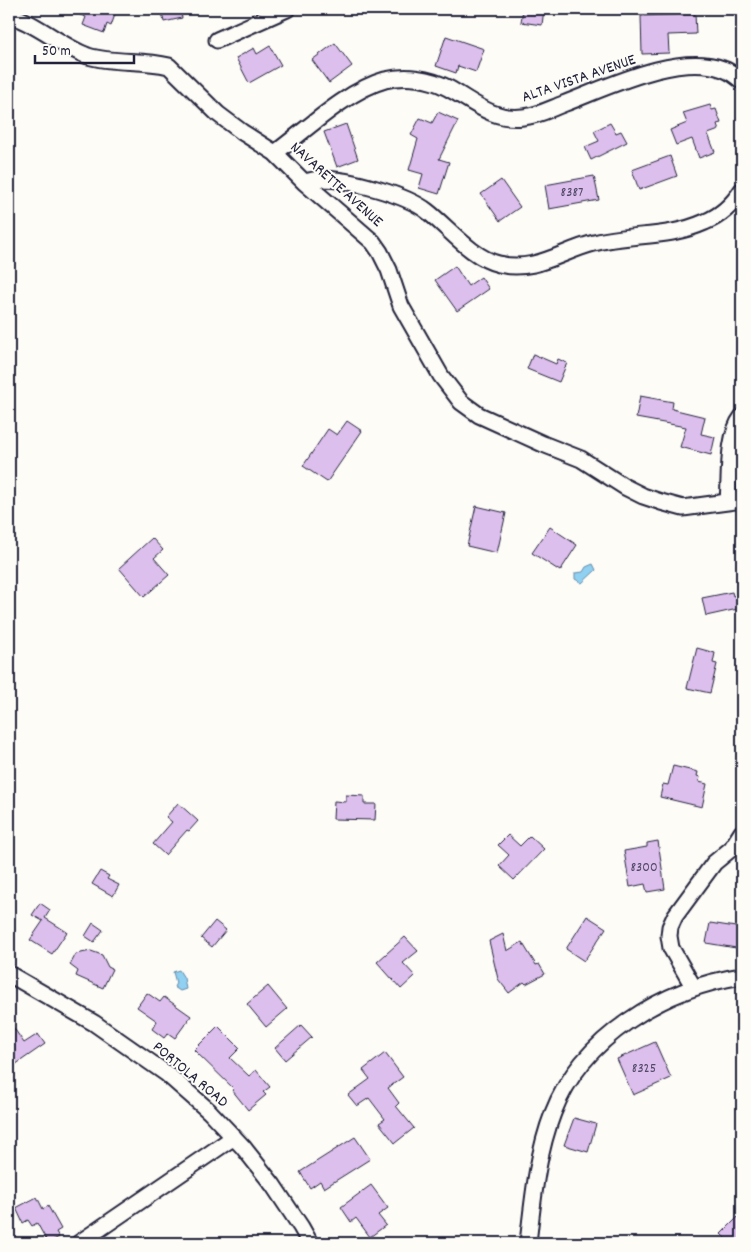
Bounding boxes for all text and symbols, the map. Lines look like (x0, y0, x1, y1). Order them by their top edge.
scale bar (35, 32, 134, 64)
text: 50 m (42, 41, 71, 63)
street label: ALTA VISTA AVENUE (519, 48, 640, 109)
street label: NAVARETTE AVENUE (284, 137, 388, 234)
house number: 8387 (561, 183, 583, 203)
house number: 8300 (630, 858, 658, 878)
street label: PORTOLA ROAD (147, 1036, 233, 1114)
house number: 8325 (632, 1059, 656, 1079)

